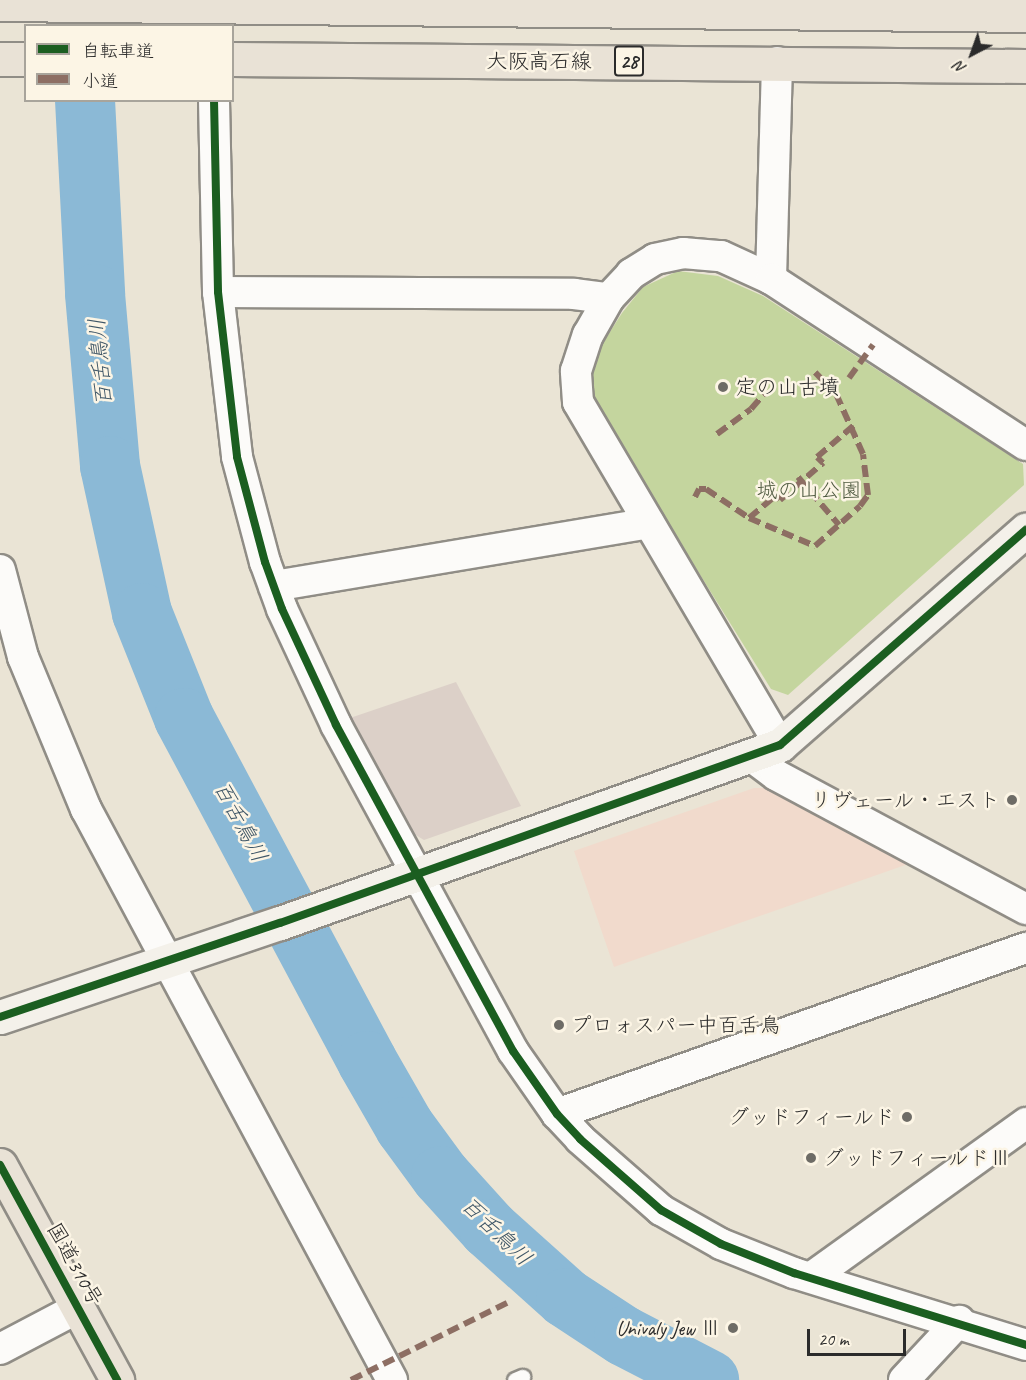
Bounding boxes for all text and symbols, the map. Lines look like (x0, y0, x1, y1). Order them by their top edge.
legend (24, 24, 234, 102)
north arrow (942, 24, 1002, 84)
text: 自転車道 (82, 40, 154, 62)
road number: 28 (614, 44, 644, 78)
street label: 大阪高石線 (487, 48, 591, 74)
text: N (950, 57, 970, 78)
text: 小道 (82, 70, 118, 92)
water label: 百舌鳥川 (84, 317, 118, 407)
place label: 定の山古墳 (735, 374, 840, 400)
marker: 定の山古墳 (716, 380, 730, 394)
park label: 城の山公園 (757, 477, 861, 503)
water label: 百舌鳥川 (208, 777, 272, 867)
place label: リヴェール・エスト (811, 787, 1000, 813)
marker: リヴェール・エスト (1005, 793, 1019, 807)
place label: プロォスパー中百舌鳥 (571, 1012, 781, 1038)
marker: プロォスパー中百舌鳥 (552, 1018, 566, 1032)
place label: グッドフィールド (727, 1104, 895, 1130)
marker: グッドフィールド (900, 1110, 914, 1124)
place label: グッドフィールドⅢ (823, 1145, 1012, 1171)
marker: グッドフィールドⅢ (804, 1151, 818, 1165)
water label: 百舌鳥川 (455, 1192, 537, 1272)
street label: 国道310号 (42, 1218, 108, 1310)
place label: Univaly Jew Ⅲ (616, 1315, 721, 1341)
scale bar (810, 1317, 909, 1355)
marker: Univaly Jew Ⅲ (726, 1321, 740, 1335)
text: 20 m (818, 1328, 849, 1350)

